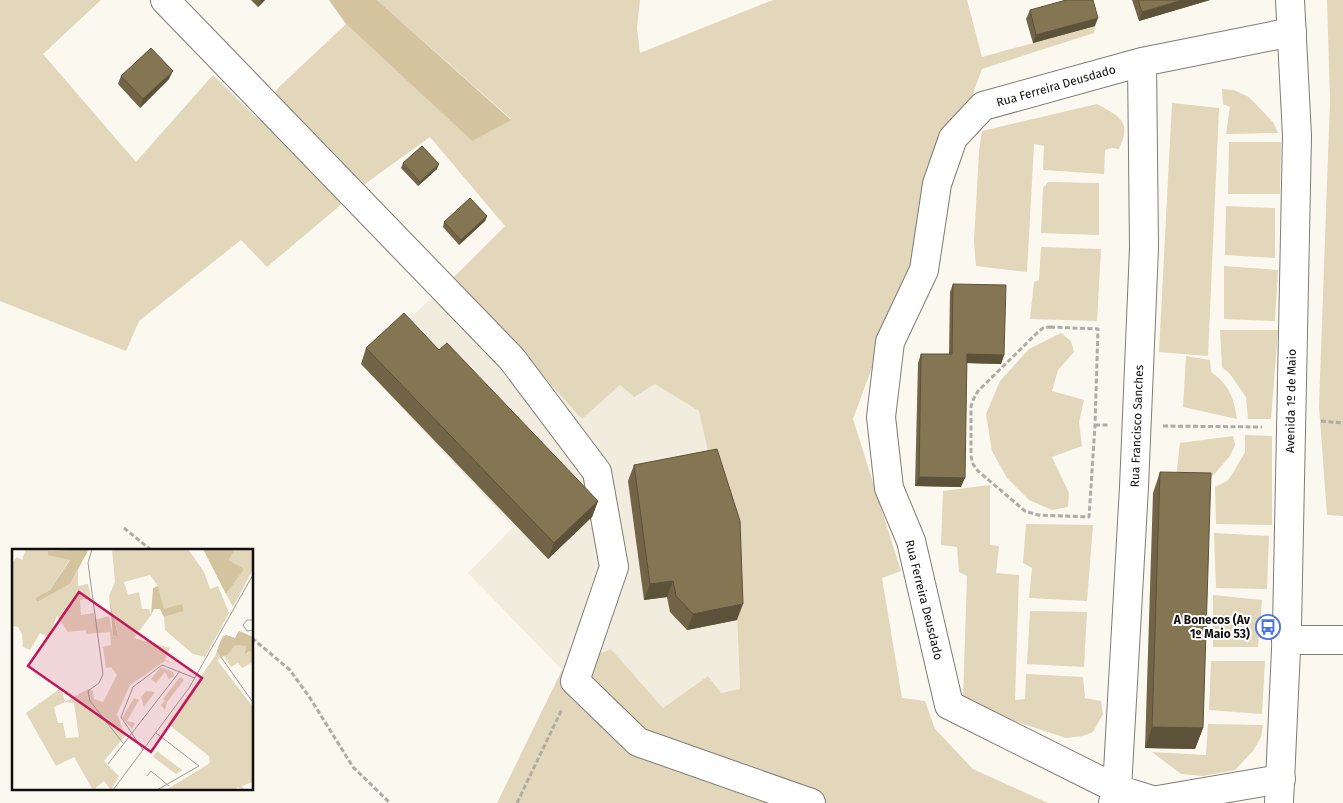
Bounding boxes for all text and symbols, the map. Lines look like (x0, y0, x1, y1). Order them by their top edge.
street label: Rua Ferreira Deusdado (995, 62, 1117, 110)
street label: Avenida 1º de Maio (1283, 349, 1299, 453)
street label: Rua Francisco Sanches (1128, 364, 1146, 488)
street label: Rua Ferreira Deusdado (902, 538, 946, 662)
inset map (12, 549, 254, 790)
place label: A Bonecos (Av 1º Maio 53) (1173, 613, 1251, 641)
bus stop icon: A Bonecos (Av 1º Maio 53) (1255, 614, 1281, 640)

